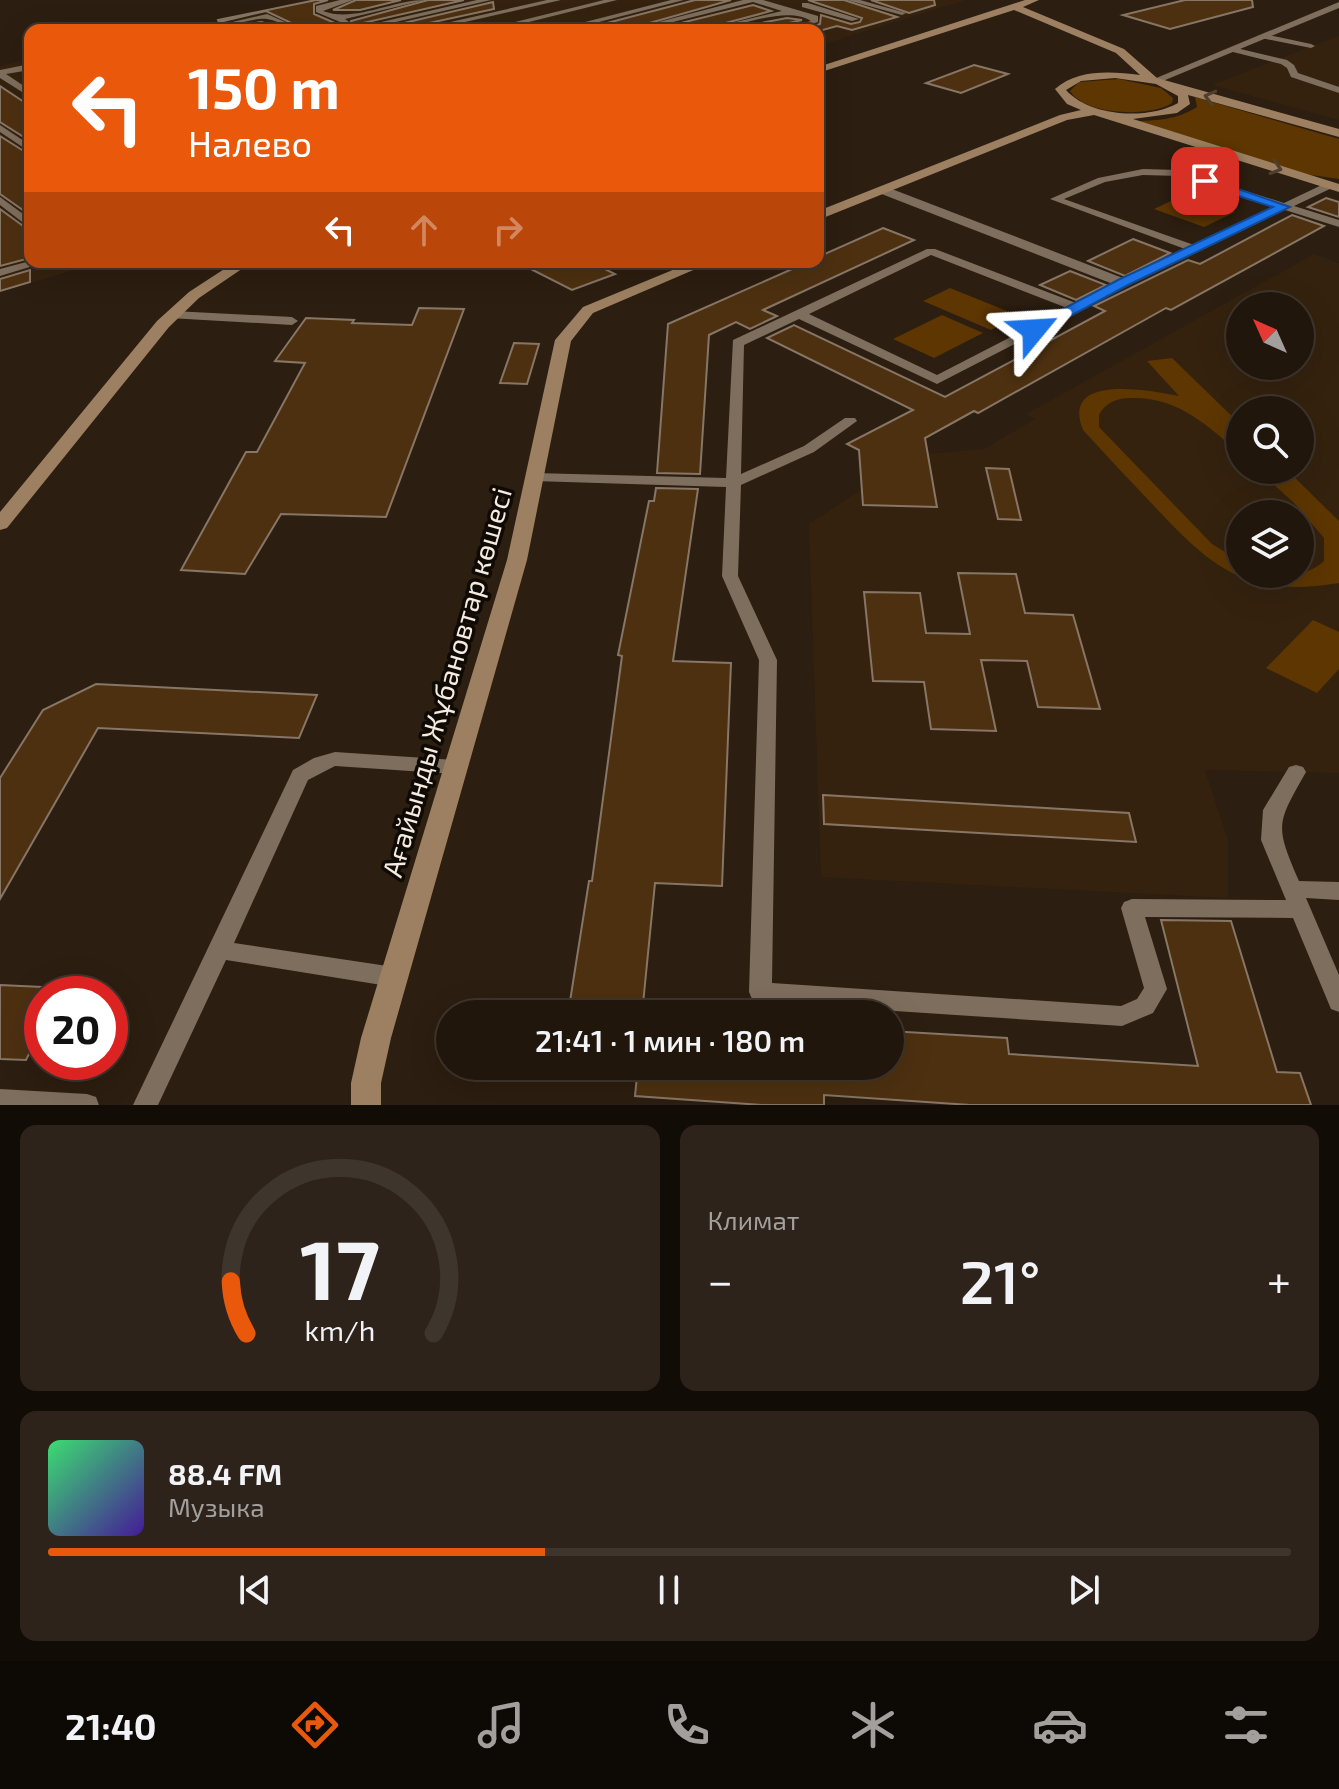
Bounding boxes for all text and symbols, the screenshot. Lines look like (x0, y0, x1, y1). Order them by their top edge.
text: 150 m (188, 53, 340, 120)
icon: left (56, 56, 160, 160)
one-way arrow (1203, 90, 1217, 106)
text: Налево (188, 121, 312, 164)
pin (1171, 147, 1239, 215)
icon: arrive (1183, 159, 1227, 203)
one-way arrow (1269, 159, 1283, 175)
icon: left (318, 208, 362, 252)
icon: ahead (402, 208, 446, 252)
icon: right (486, 208, 530, 252)
position arrow (992, 288, 1076, 372)
north arrow (1226, 292, 1314, 380)
map controls (1226, 292, 1314, 588)
button: search (1226, 396, 1314, 484)
street label: Ағайынды Жұбановтар көшесі (374, 483, 518, 881)
button: layers (1226, 500, 1314, 588)
speed limit sign: 20 (24, 976, 128, 1080)
text: 21:41 · 1 мин · 180 m (535, 1022, 805, 1058)
text: Климат (708, 1204, 800, 1235)
text: 17 (300, 1217, 380, 1317)
text: 21° (960, 1244, 1040, 1316)
text: − (708, 1253, 733, 1306)
text: + (1267, 1253, 1291, 1306)
text: km/h (304, 1312, 375, 1347)
text: 88.4 FM (168, 1455, 282, 1491)
text: Музыка (168, 1491, 265, 1522)
icon: previous (233, 1568, 277, 1612)
icon: pause (647, 1568, 691, 1612)
icon: next (1062, 1568, 1106, 1612)
icon: directions (287, 1697, 343, 1753)
icon: music (473, 1697, 529, 1753)
icon: phone (659, 1697, 715, 1753)
icon: climate (845, 1697, 901, 1753)
icon: car (1032, 1697, 1088, 1753)
icon: filters (1218, 1697, 1274, 1753)
text: 21:40 (65, 1704, 156, 1747)

